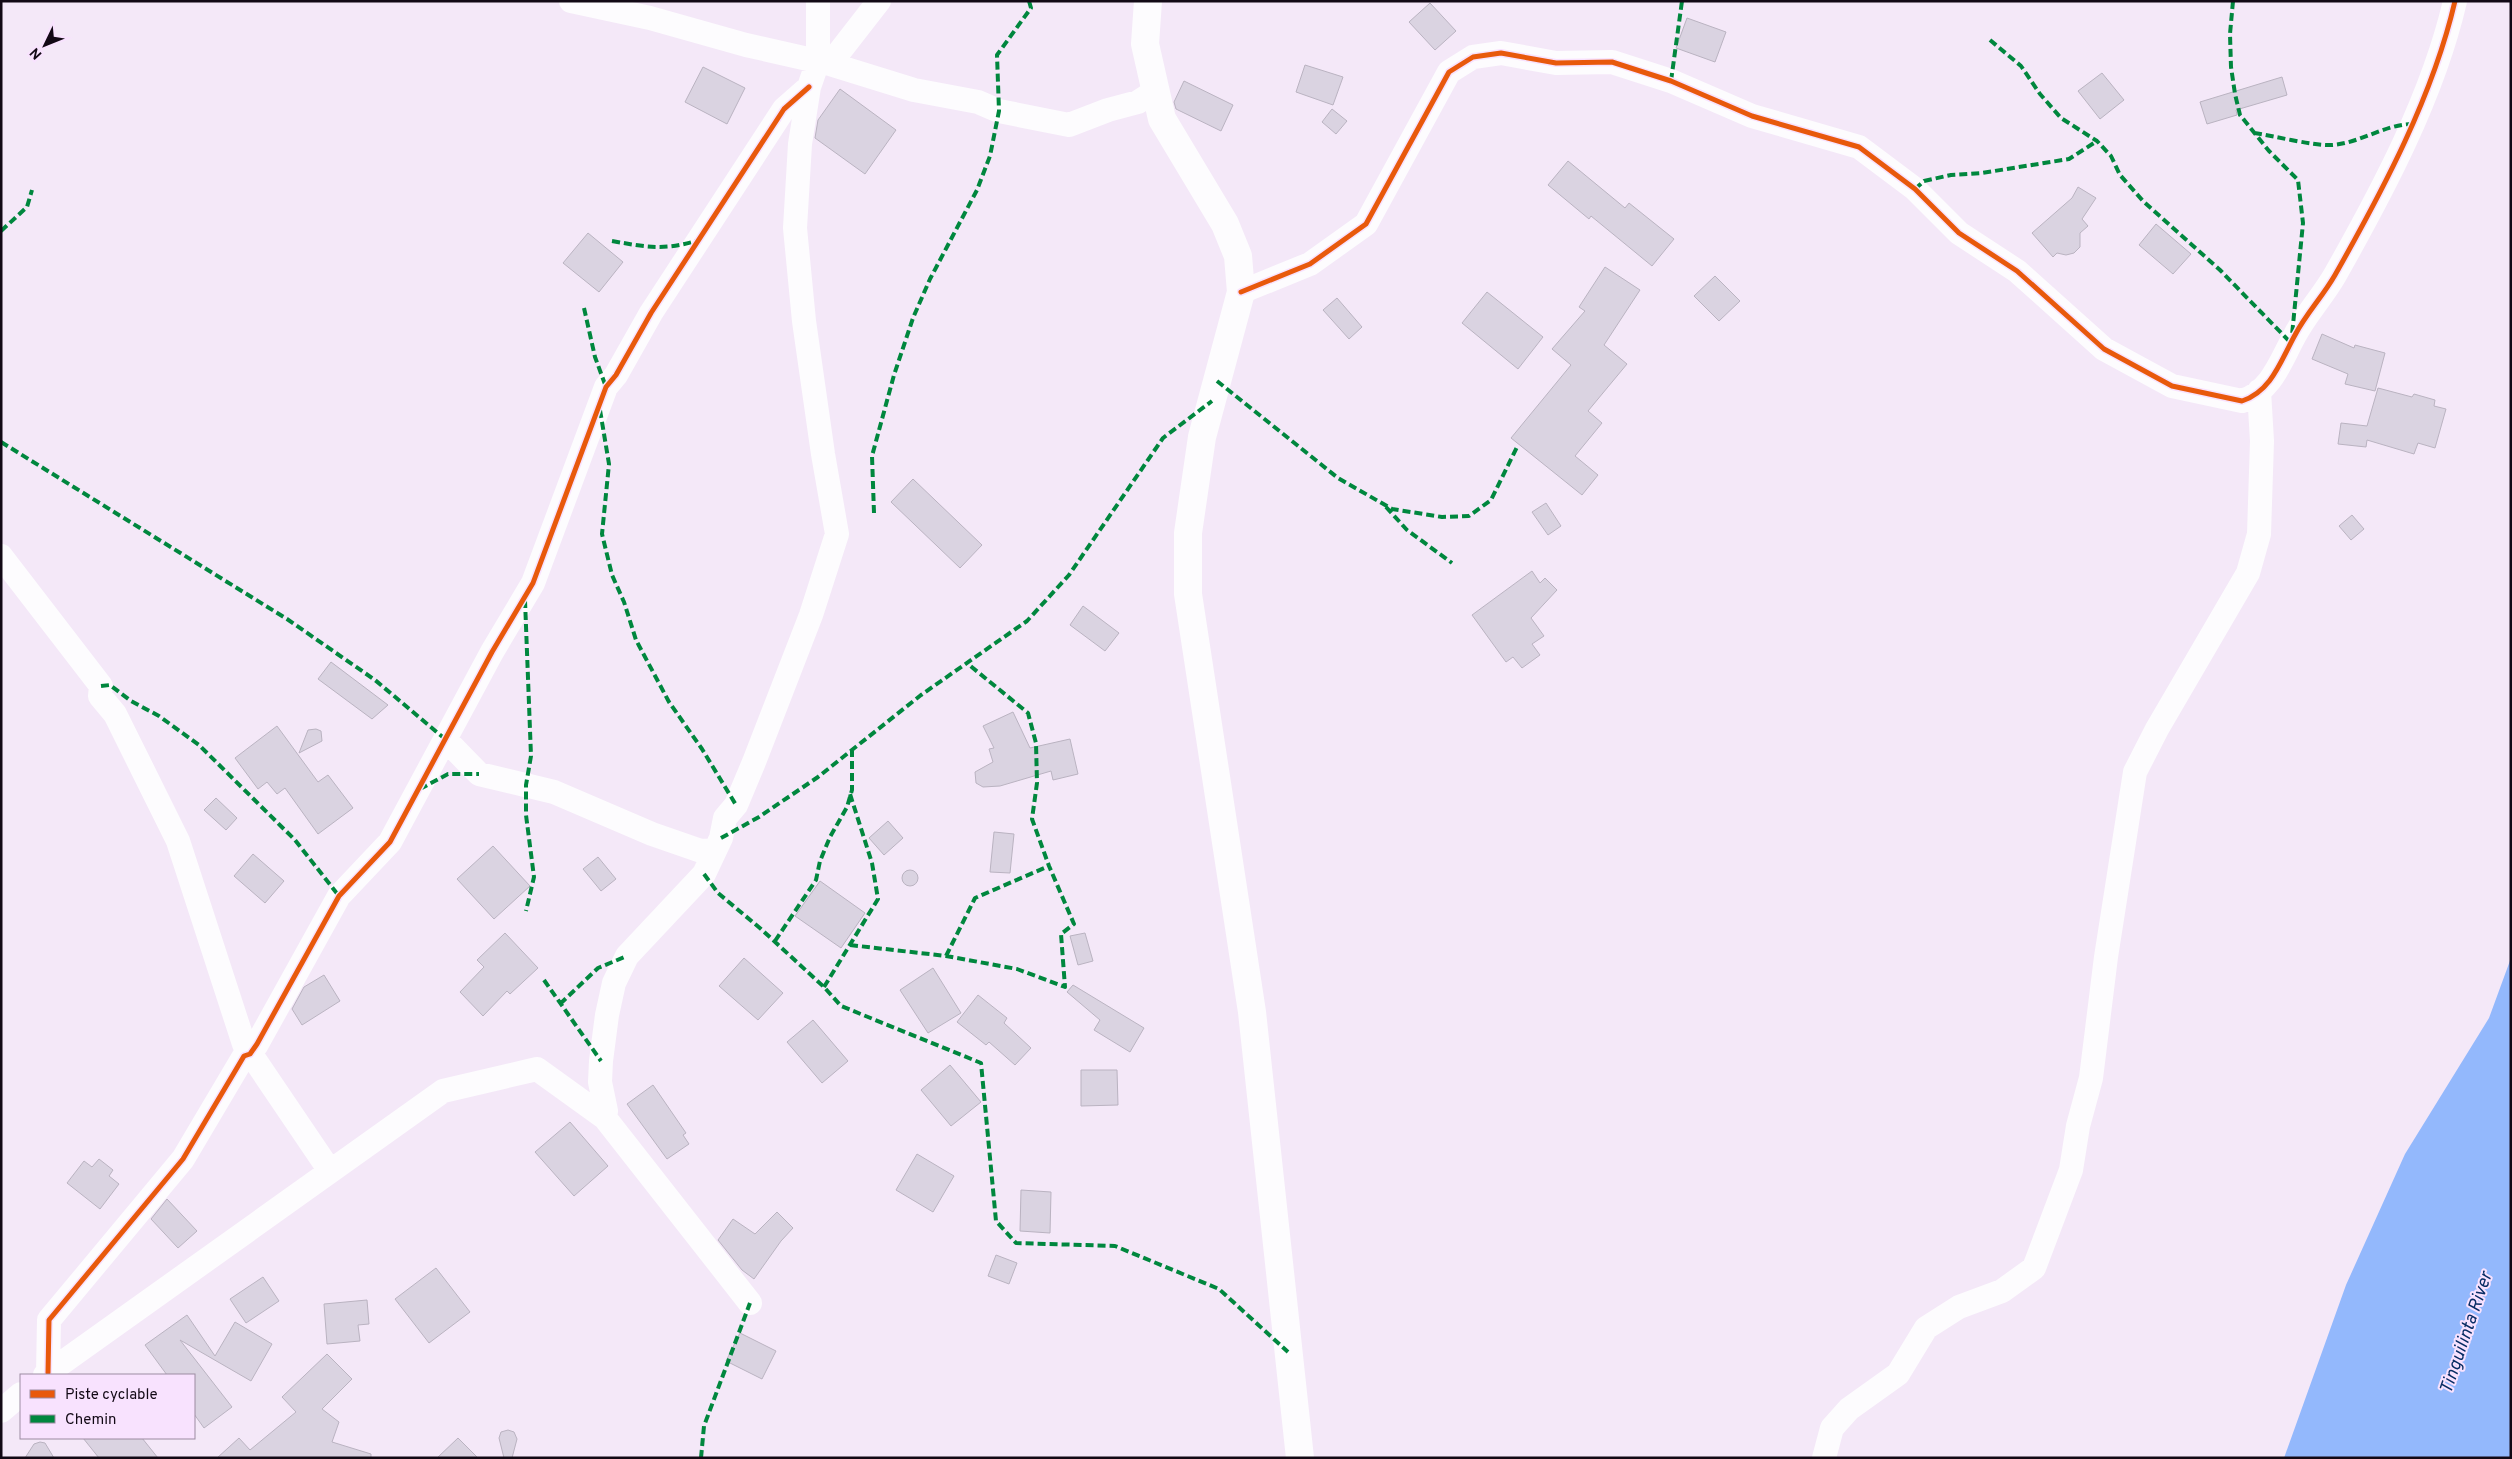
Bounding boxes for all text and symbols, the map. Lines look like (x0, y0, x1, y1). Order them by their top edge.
north arrow (20, 20, 70, 70)
text: N (27, 43, 46, 62)
water label: Tinguilinta River (2435, 1267, 2499, 1397)
legend (20, 1374, 195, 1439)
text: Piste cyclable (65, 1386, 158, 1405)
text: Chemin (65, 1411, 117, 1430)

